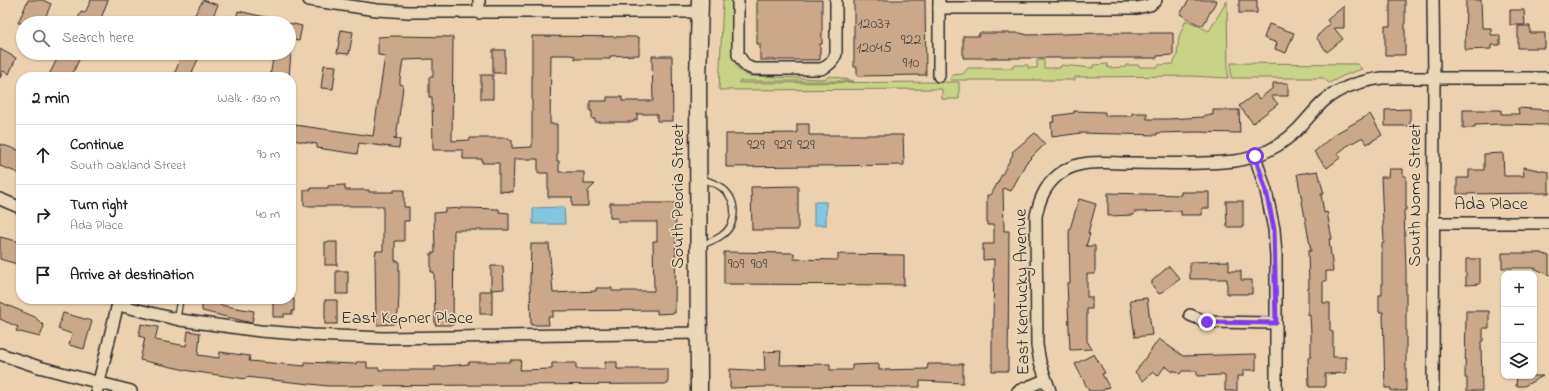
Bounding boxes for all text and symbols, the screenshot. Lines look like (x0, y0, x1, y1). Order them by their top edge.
house number: 12037 (857, 12, 891, 36)
search box (16, 16, 296, 60)
icon: search (30, 27, 52, 49)
text: Search here (62, 27, 134, 49)
house number: 922 (901, 28, 921, 52)
house number: 12045 (856, 36, 892, 60)
house number: 910 (903, 51, 919, 75)
text: 2 min (32, 86, 69, 111)
text: Walk · 130 m (217, 89, 280, 108)
street label: South Peoria Street (666, 123, 692, 269)
street label: South Nome Street (1403, 123, 1429, 267)
house number: 929 (747, 133, 765, 157)
house number: 929 (774, 133, 792, 157)
house number: 929 (797, 133, 815, 157)
text: Continue (70, 134, 124, 156)
icon: ahead (32, 144, 54, 166)
text: 90 m (257, 145, 280, 164)
route start (1246, 147, 1264, 165)
text: South Oakland Street (70, 156, 186, 175)
street label: Ada Place (1454, 192, 1529, 218)
text: Turn right (70, 194, 128, 216)
icon: right (32, 204, 54, 226)
text: 40 m (256, 205, 280, 224)
street label: East Kentucky Avenue (1009, 208, 1037, 375)
text: Ada Place (70, 216, 123, 235)
house number: 909 (728, 252, 744, 276)
house number: 909 (751, 252, 767, 276)
icon: arrive (32, 264, 54, 286)
text: Arrive at destination (70, 264, 194, 286)
map controls (1501, 271, 1537, 379)
button: + (1501, 271, 1537, 307)
street label: East Kepner Place (341, 306, 474, 332)
button: − (1501, 307, 1537, 343)
route end (1198, 313, 1216, 331)
button: layers (1501, 343, 1537, 379)

